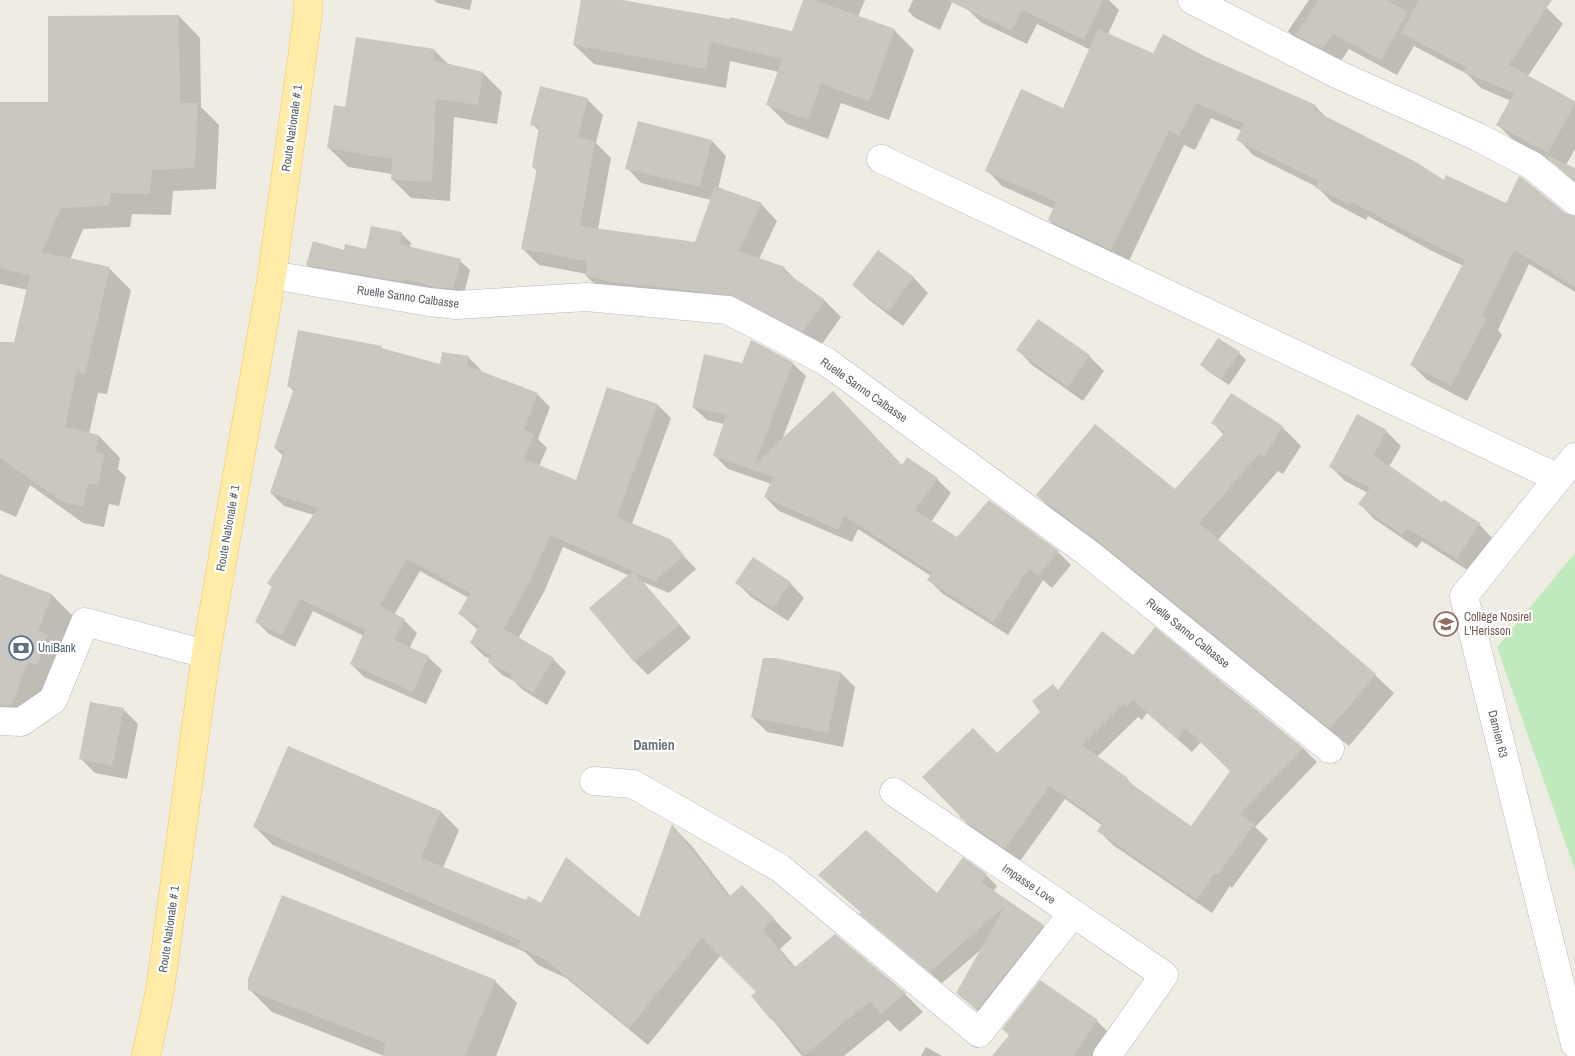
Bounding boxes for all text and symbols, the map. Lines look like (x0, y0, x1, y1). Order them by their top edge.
street label: Route Nationale # 1 (278, 83, 306, 172)
street label: Ruelle Sanno Calbasse (356, 282, 460, 312)
street label: Ruelle Sanno Calbasse (817, 354, 911, 426)
street label: Route Nationale # 1 (213, 483, 244, 572)
street label: Ruelle Sanno Calbasse (1143, 594, 1233, 672)
place label: Collège Nosirel L'Herisson (1464, 609, 1531, 639)
school or university icon: Collège Nosirel L'Herisson (1433, 611, 1459, 637)
bank icon: UniBank (8, 635, 34, 661)
place label: UniBank (38, 640, 76, 656)
street label: Damien 63 (1484, 709, 1512, 759)
district label: Damien (633, 736, 675, 754)
street label: Impasse Love (999, 860, 1059, 908)
street label: Route Nationale # 1 (155, 884, 183, 973)

